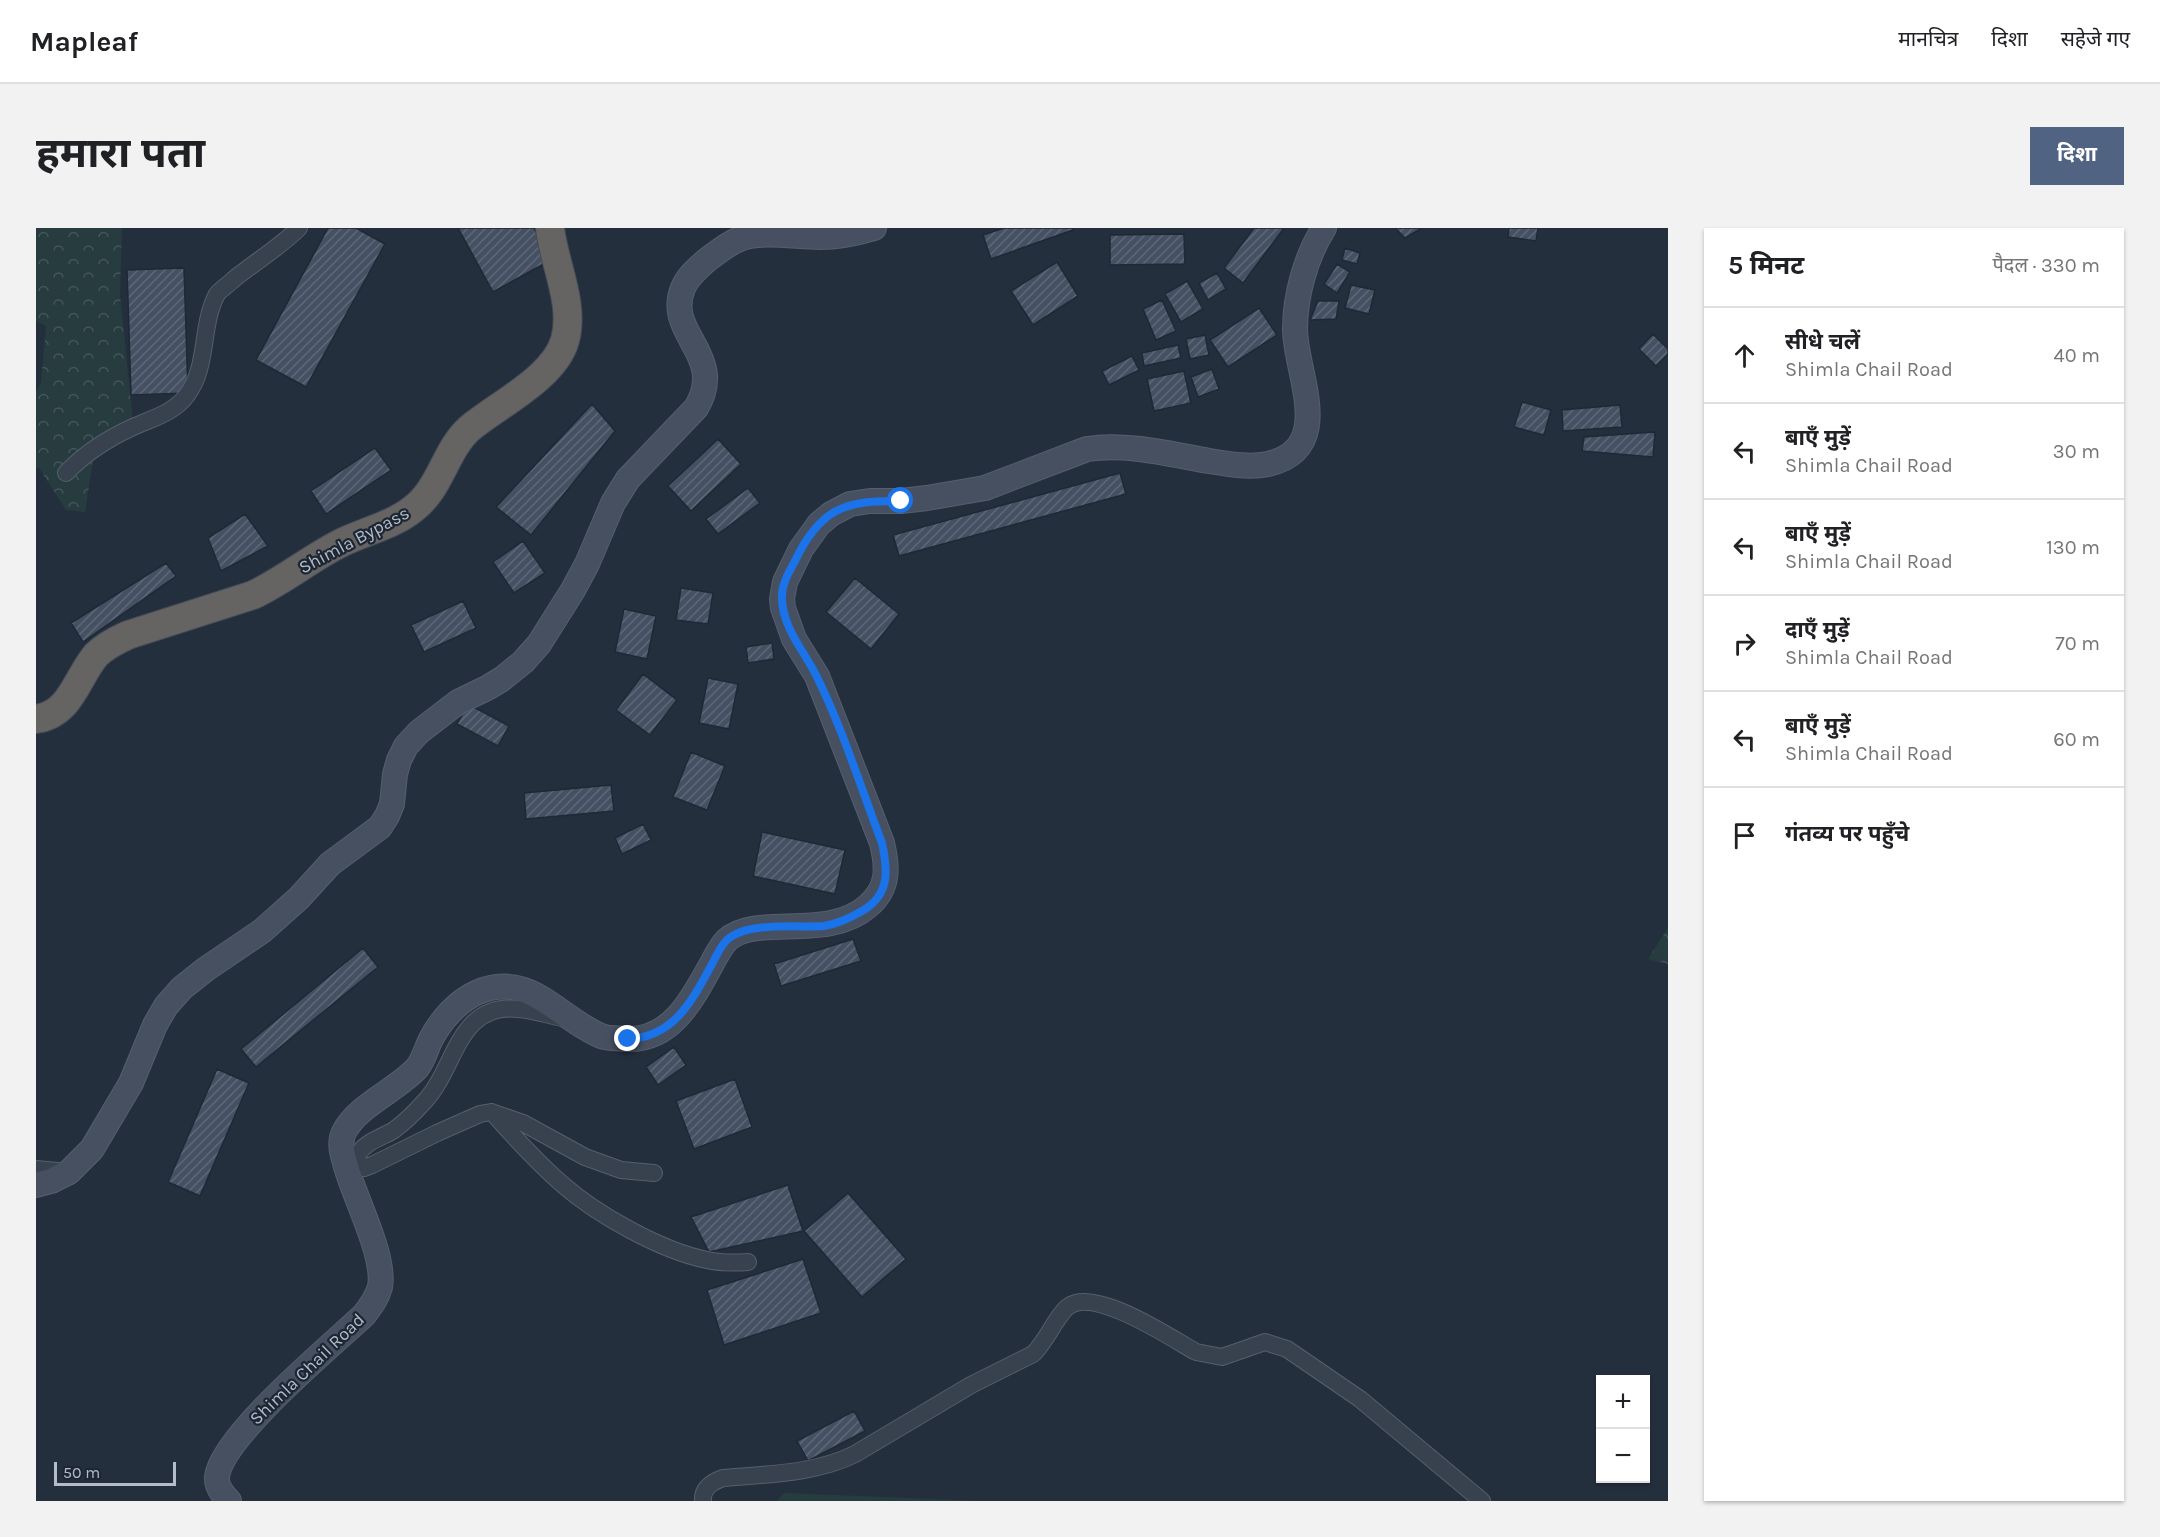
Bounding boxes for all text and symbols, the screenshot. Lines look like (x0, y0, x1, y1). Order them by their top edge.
text: Mapleaf (30, 25, 138, 58)
text: मानचित्र (1898, 27, 1958, 51)
text: दिशा (1991, 27, 2028, 51)
text: सहेजे गए (2061, 27, 2130, 51)
button: दिशा (2030, 127, 2124, 185)
text: हमारा पता (36, 128, 205, 178)
text: 5 मिनट (1728, 250, 1804, 281)
text: पैदल · 330 m (1992, 254, 2100, 277)
text: सीधे चलें (1785, 329, 1860, 355)
icon: ahead (1728, 339, 1761, 372)
text: 40 m (2054, 344, 2100, 367)
text: Shimla Chail Road (1785, 358, 1953, 381)
text: बाएँ मुड़ें (1785, 425, 1851, 451)
icon: left (1728, 435, 1761, 468)
text: 30 m (2053, 440, 2100, 463)
text: Shimla Chail Road (1785, 454, 1953, 477)
route start (887, 487, 913, 513)
street label: Shimla Bypass (295, 502, 413, 578)
text: बाएँ मुड़ें (1785, 521, 1851, 547)
icon: left (1728, 531, 1761, 564)
text: 130 m (2046, 536, 2100, 559)
text: Shimla Chail Road (1785, 550, 1953, 573)
text: दाएँ मुड़ें (1785, 617, 1850, 643)
icon: right (1728, 627, 1761, 660)
text: 70 m (2055, 632, 2100, 655)
text: Shimla Chail Road (1785, 646, 1953, 669)
text: बाएँ मुड़ें (1785, 713, 1851, 739)
icon: left (1728, 723, 1761, 756)
text: 60 m (2053, 728, 2100, 751)
text: Shimla Chail Road (1785, 742, 1953, 765)
icon: arrive (1728, 819, 1761, 852)
text: गंतव्य पर पहुँचे (1785, 821, 1909, 847)
route end (614, 1025, 640, 1051)
street label: Shimla Chail Road (245, 1309, 369, 1429)
map controls (1596, 1375, 1650, 1483)
button: + (1596, 1375, 1650, 1429)
button: − (1596, 1429, 1650, 1483)
scale bar (54, 1459, 176, 1486)
text: 50 m (63, 1463, 100, 1482)

